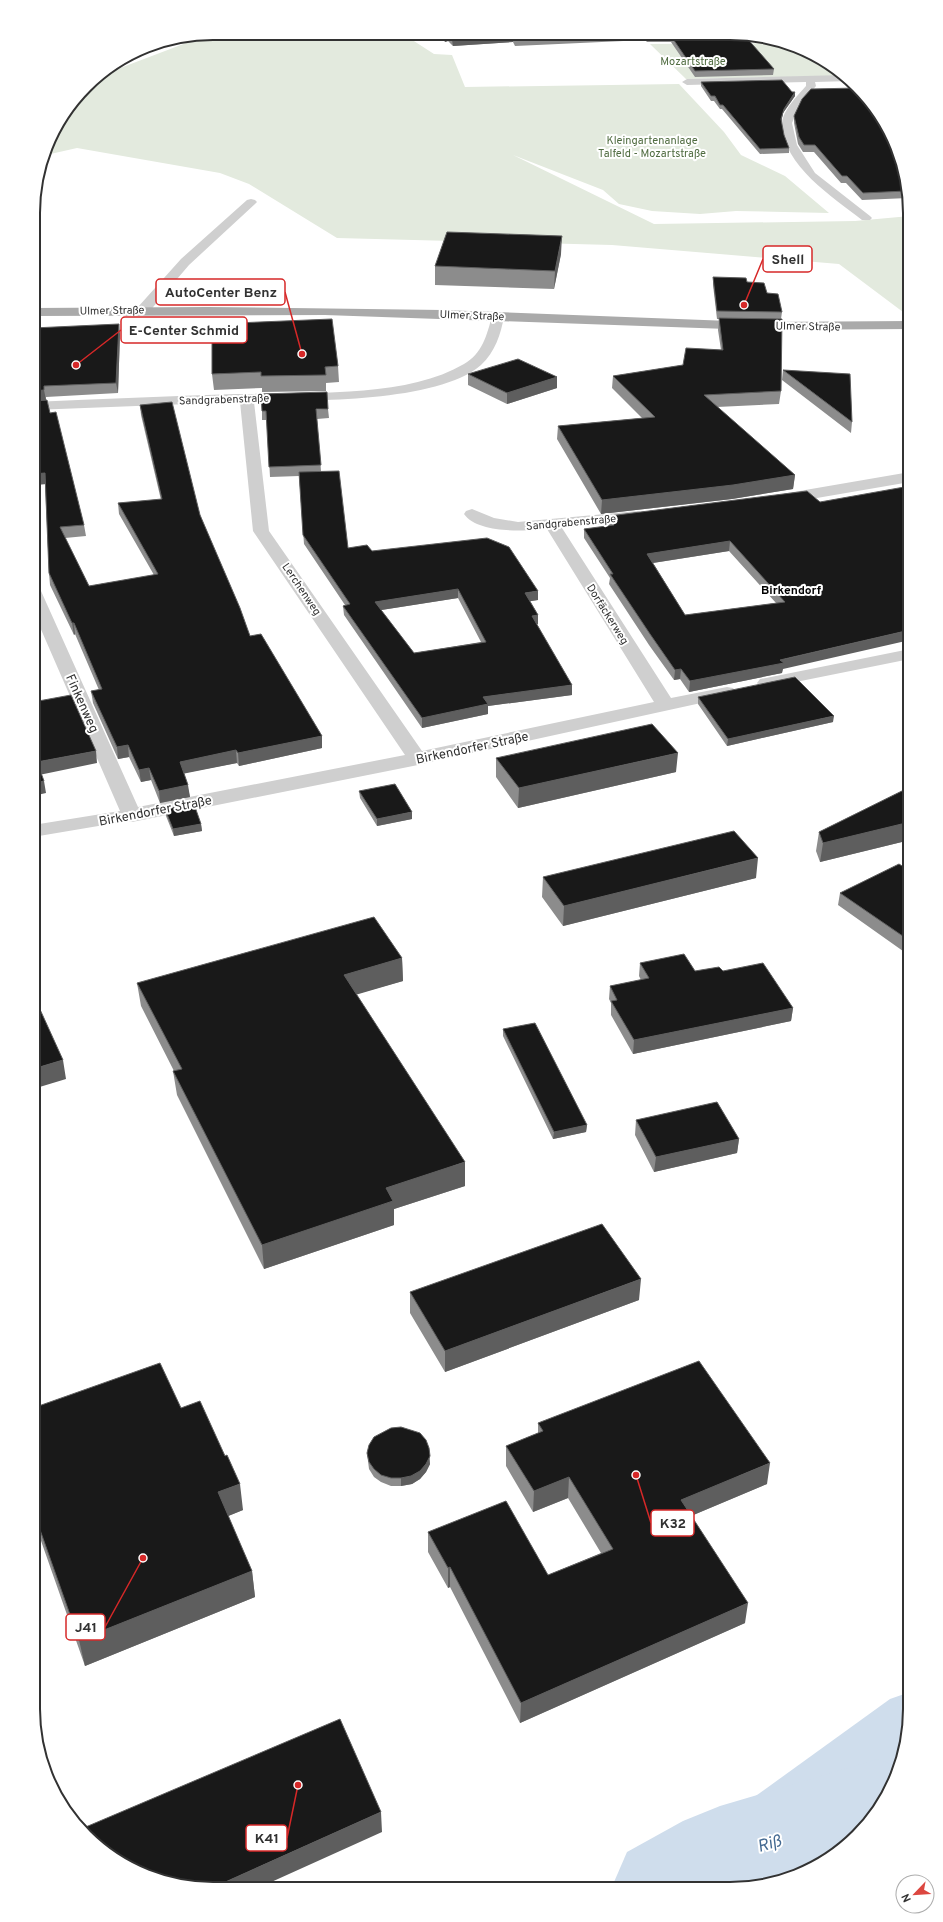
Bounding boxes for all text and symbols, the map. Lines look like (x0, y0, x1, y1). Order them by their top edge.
park label: Mozartstraße (660, 55, 726, 69)
park label: Kleingartenanlage Talfeld - Mozartstraße (598, 134, 706, 161)
callout: Shell (763, 246, 812, 272)
text: Shell (772, 252, 804, 269)
callout: AutoCenter Benz (156, 279, 285, 305)
text: AutoCenter Benz (165, 285, 277, 302)
street label: Ulmer Straße (79, 303, 145, 319)
street label: Ulmer Straße (439, 308, 505, 324)
callout: E-Center Schmid (121, 317, 247, 343)
street label: Ulmer Straße (775, 319, 841, 335)
text: E-Center Schmid (129, 323, 239, 340)
street label: Sandgrabenstraße (179, 391, 270, 409)
street label: Sandgrabenstraße (525, 512, 617, 534)
street label: Lerchenweg (279, 561, 324, 618)
street label: Dorfäckerweg (583, 582, 631, 647)
district label: Birkendorf (761, 583, 822, 599)
street label: Finkenweg (61, 672, 101, 736)
street label: Birkendorfer Straße (415, 729, 530, 769)
street label: Birkendorfer Straße (98, 793, 213, 831)
callout: K32 (651, 1510, 694, 1536)
text: K32 (660, 1516, 686, 1533)
callout: J41 (66, 1614, 105, 1640)
text: J41 (75, 1620, 97, 1637)
callout: K41 (246, 1825, 287, 1851)
text: K41 (255, 1831, 279, 1848)
water label: Riß (755, 1831, 785, 1859)
north arrow (895, 1874, 935, 1914)
text: N (899, 1891, 915, 1904)

